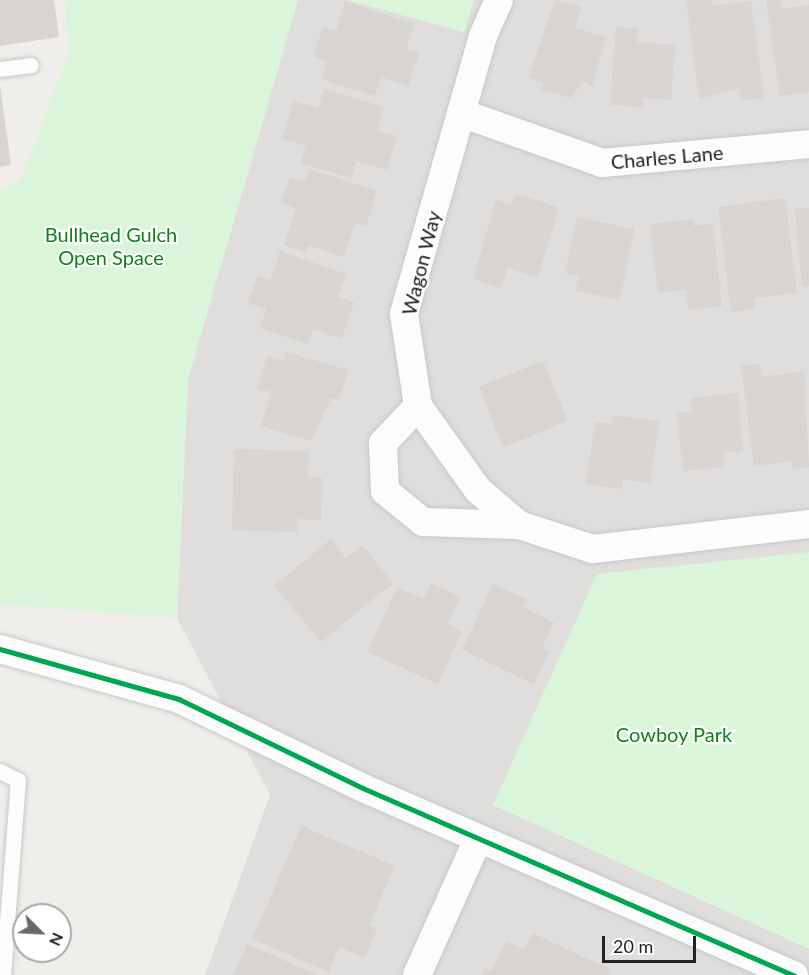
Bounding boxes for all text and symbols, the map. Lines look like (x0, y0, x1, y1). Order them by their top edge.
street label: Charles Lane (610, 140, 724, 174)
street label: Wagon Way (396, 208, 446, 318)
park label: Bullhead Gulch Open Space (45, 222, 177, 269)
park label: Cowboy Park (616, 722, 732, 746)
north arrow (12, 903, 72, 963)
scale bar (605, 924, 700, 962)
text: N (46, 930, 68, 949)
text: 20 m (613, 935, 653, 957)

